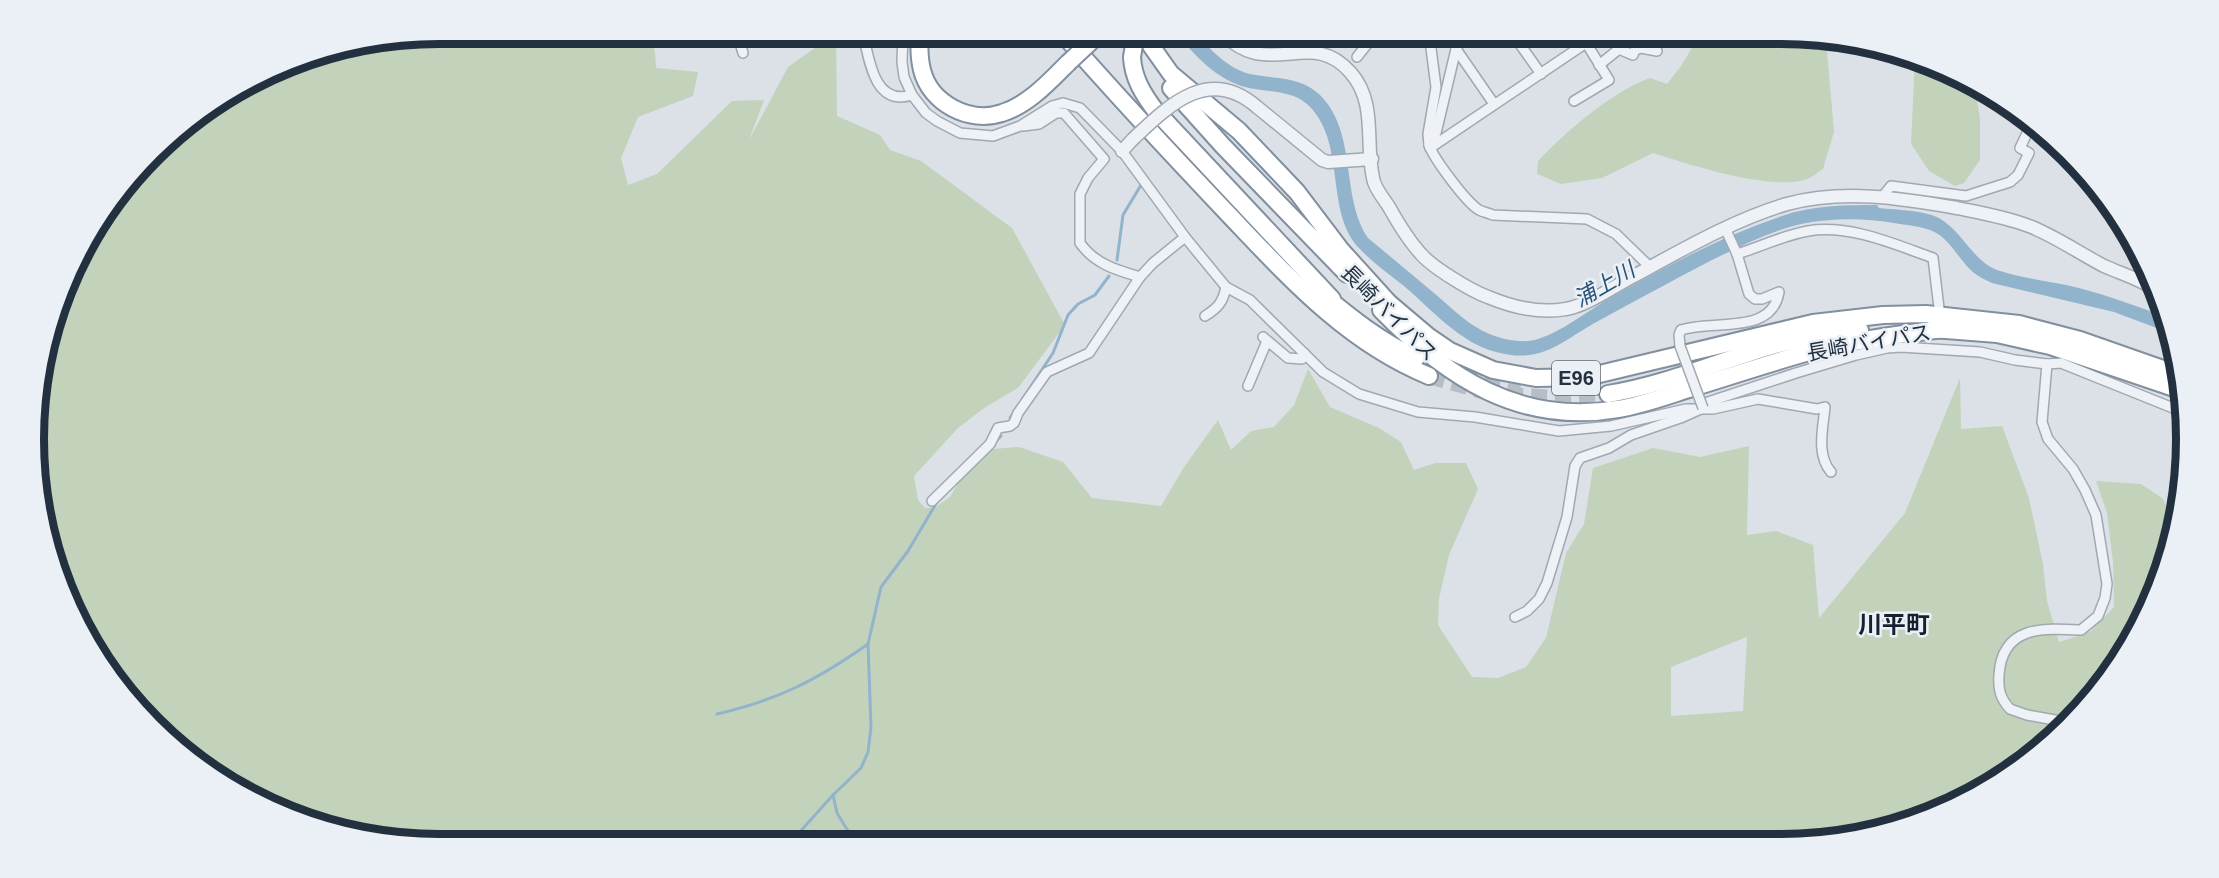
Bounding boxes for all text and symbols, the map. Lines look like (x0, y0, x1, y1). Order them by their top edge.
water label: 浦上川 (1569, 256, 1641, 312)
street label: 長崎バイパス (1337, 260, 1442, 365)
street label: 長崎バイパス (1805, 320, 1933, 365)
road number: E96 (1552, 361, 1600, 395)
district label: 川平町 (1858, 611, 1930, 638)

